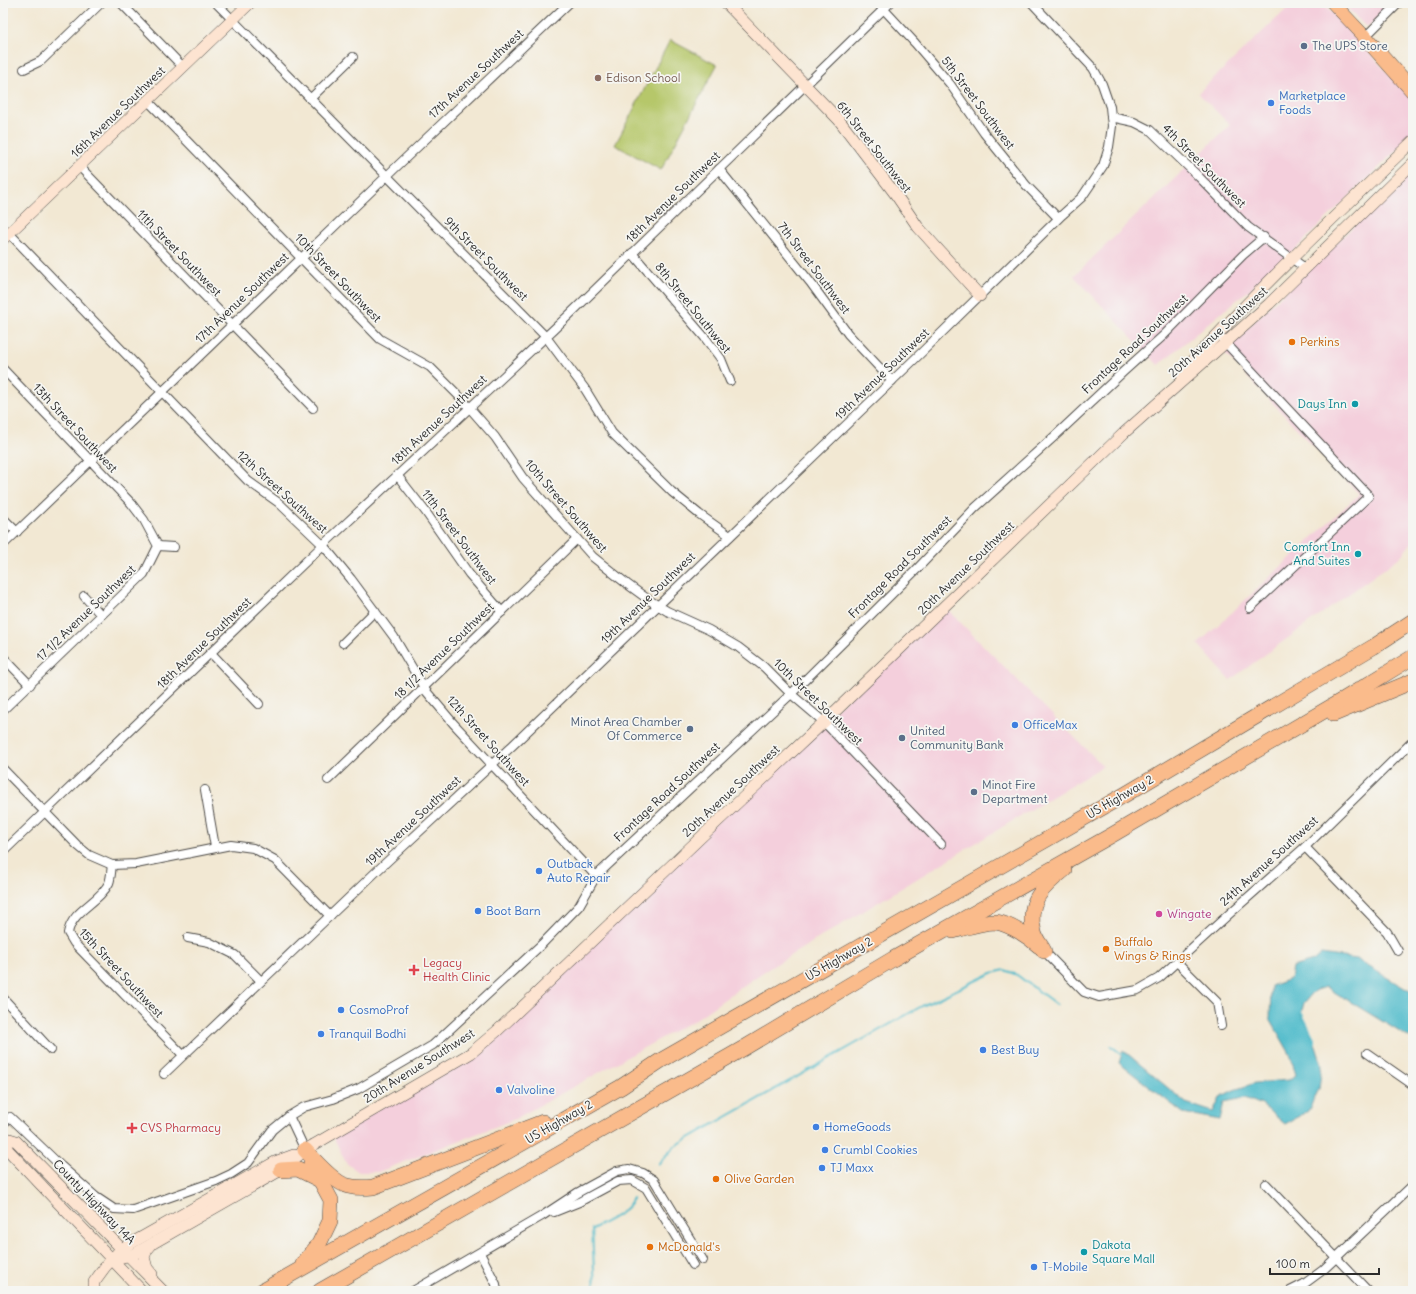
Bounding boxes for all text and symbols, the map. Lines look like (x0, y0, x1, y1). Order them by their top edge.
street label: 17th Avenue Southwest (425, 26, 526, 121)
place label: The UPS Store (1312, 38, 1388, 53)
marker: The UPS Store (1299, 41, 1309, 51)
street label: 5th Street Southwest (939, 53, 1018, 152)
street label: 16th Avenue Southwest (67, 63, 168, 161)
place label: Edison School (606, 70, 681, 85)
marker: Edison School (593, 73, 603, 83)
place label: Marketplace Foods (1279, 88, 1346, 117)
street label: 6th Street Southwest (834, 98, 915, 196)
marker: Marketplace Foods (1266, 98, 1276, 108)
street label: 4th Street Southwest (1159, 121, 1249, 211)
street label: 18th Avenue Southwest (622, 148, 723, 246)
street label: 11th Street Southwest (134, 206, 225, 299)
street label: 9th Street Southwest (441, 214, 531, 304)
street label: 7th Street Southwest (775, 219, 854, 317)
street label: 10th Street Southwest (292, 230, 385, 325)
street label: 17th Avenue Southwest (192, 249, 292, 346)
street label: 8th Street Southwest (652, 259, 735, 356)
street label: 20th Avenue Southwest (1165, 283, 1270, 380)
street label: Frontage Road Southwest (1079, 291, 1191, 397)
street label: 19th Avenue Southwest (831, 325, 932, 423)
place label: Perkins (1300, 334, 1339, 349)
marker: Perkins (1287, 337, 1297, 347)
street label: 18th Avenue Southwest (388, 371, 490, 468)
street label: 13th Street Southwest (30, 380, 121, 476)
place label: Days Inn (1298, 396, 1347, 411)
marker: Days Inn (1350, 399, 1360, 409)
street label: 12th Street Southwest (234, 447, 331, 536)
street label: 10th Street Southwest (522, 456, 611, 555)
street label: 11th Street Southwest (419, 486, 500, 587)
street label: Frontage Road Southwest (845, 512, 954, 621)
street label: 20th Avenue Southwest (914, 518, 1017, 618)
place label: Comfort Inn And Suites (1284, 539, 1350, 568)
street label: 19th Avenue Southwest (597, 549, 698, 647)
marker: Comfort Inn And Suites (1353, 549, 1363, 559)
street label: 17 1/2 Avenue Southwest (33, 561, 138, 664)
street label: 18th Avenue Southwest (153, 594, 254, 692)
street label: 18 1/2 Avenue Southwest (391, 599, 497, 702)
street label: 10th Street Southwest (771, 655, 866, 748)
street label: 12th Street Southwest (444, 692, 533, 789)
place label: Minot Area Chamber Of Commerce (571, 714, 682, 743)
place label: OfficeMax (1023, 717, 1078, 732)
marker: OfficeMax (1010, 720, 1020, 730)
place label: United Community Bank (910, 723, 1004, 752)
marker: Minot Area Chamber Of Commerce (685, 724, 695, 734)
marker: United Community Bank (897, 733, 907, 743)
street label: Frontage Road Southwest (611, 739, 723, 845)
street label: 20th Avenue Southwest (679, 741, 783, 840)
street label: US Highway 2 (1084, 771, 1156, 822)
street label: 19th Avenue Southwest (362, 772, 464, 869)
place label: Minot Fire Department (982, 777, 1048, 806)
marker: Minot Fire Department (969, 787, 979, 797)
street label: 24th Avenue Southwest (1216, 813, 1321, 909)
place label: Outback Auto Repair (547, 856, 611, 885)
marker: Outback Auto Repair (534, 866, 544, 876)
place label: Boot Barn (486, 903, 541, 918)
marker: Boot Barn (473, 906, 483, 916)
place label: Wingate (1167, 906, 1211, 921)
marker: Wingate (1154, 909, 1164, 919)
street label: 15th Street Southwest (76, 925, 167, 1021)
street label: US Highway 2 (803, 933, 875, 984)
place label: Buffalo Wings & Rings (1114, 934, 1191, 963)
marker: Buffalo Wings & Rings (1101, 944, 1111, 954)
place label: Legacy Health Clinic (423, 955, 490, 984)
marker: Legacy Health Clinic (408, 964, 420, 976)
place label: CosmoProf (349, 1002, 410, 1017)
marker: CosmoProf (336, 1005, 346, 1015)
street label: 20th Avenue Southwest (360, 1025, 477, 1106)
place label: Tranquil Bodhi (329, 1026, 406, 1041)
marker: Tranquil Bodhi (316, 1029, 326, 1039)
place label: Best Buy (991, 1042, 1039, 1057)
marker: Best Buy (978, 1045, 988, 1055)
place label: Valvoline (507, 1082, 555, 1097)
marker: Valvoline (494, 1085, 504, 1095)
street label: US Highway 2 (523, 1096, 595, 1147)
place label: HomeGoods (824, 1119, 891, 1134)
place label: CVS Pharmacy (140, 1120, 221, 1135)
marker: HomeGoods (811, 1122, 821, 1132)
marker: CVS Pharmacy (127, 1123, 137, 1133)
place label: Crumbl Cookies (833, 1142, 917, 1157)
marker: Crumbl Cookies (820, 1145, 830, 1155)
street label: County Highway 14A (50, 1156, 139, 1247)
place label: TJ Maxx (830, 1160, 874, 1175)
marker: TJ Maxx (817, 1163, 827, 1173)
place label: Olive Garden (724, 1171, 795, 1186)
marker: Olive Garden (711, 1174, 721, 1184)
place label: Dakota Square Mall (1092, 1237, 1155, 1266)
place label: McDonald's (658, 1239, 720, 1254)
marker: McDonald's (645, 1242, 655, 1252)
marker: Dakota Square Mall (1079, 1247, 1089, 1257)
scale bar (1270, 1250, 1379, 1276)
text: 100 m (1276, 1256, 1310, 1271)
place label: T-Mobile (1042, 1259, 1088, 1274)
marker: T-Mobile (1029, 1262, 1039, 1272)

